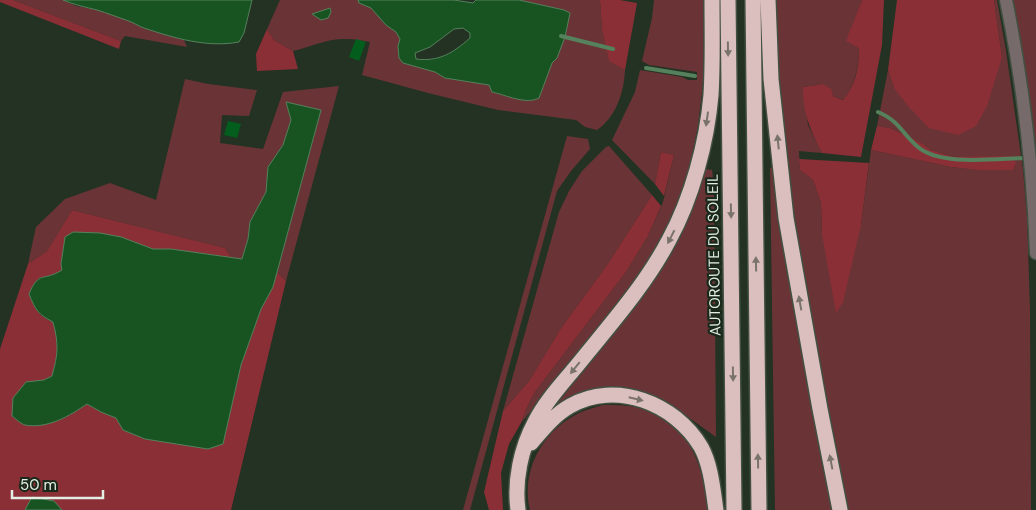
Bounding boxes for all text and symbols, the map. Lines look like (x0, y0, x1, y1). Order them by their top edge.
one-way arrow (725, 41, 733, 57)
one-way arrow (703, 111, 711, 127)
one-way arrow (774, 133, 782, 149)
street label: AUTOROUTE DU SOLEIL (703, 174, 725, 336)
one-way arrow (727, 203, 735, 219)
one-way arrow (666, 229, 675, 244)
one-way arrow (752, 256, 760, 272)
one-way arrow (796, 294, 804, 310)
one-way arrow (570, 361, 581, 374)
one-way arrow (729, 366, 737, 382)
one-way arrow (629, 395, 644, 403)
one-way arrow (754, 453, 762, 469)
one-way arrow (826, 454, 834, 470)
scale bar (12, 468, 104, 500)
text: 50 m (20, 475, 57, 495)

